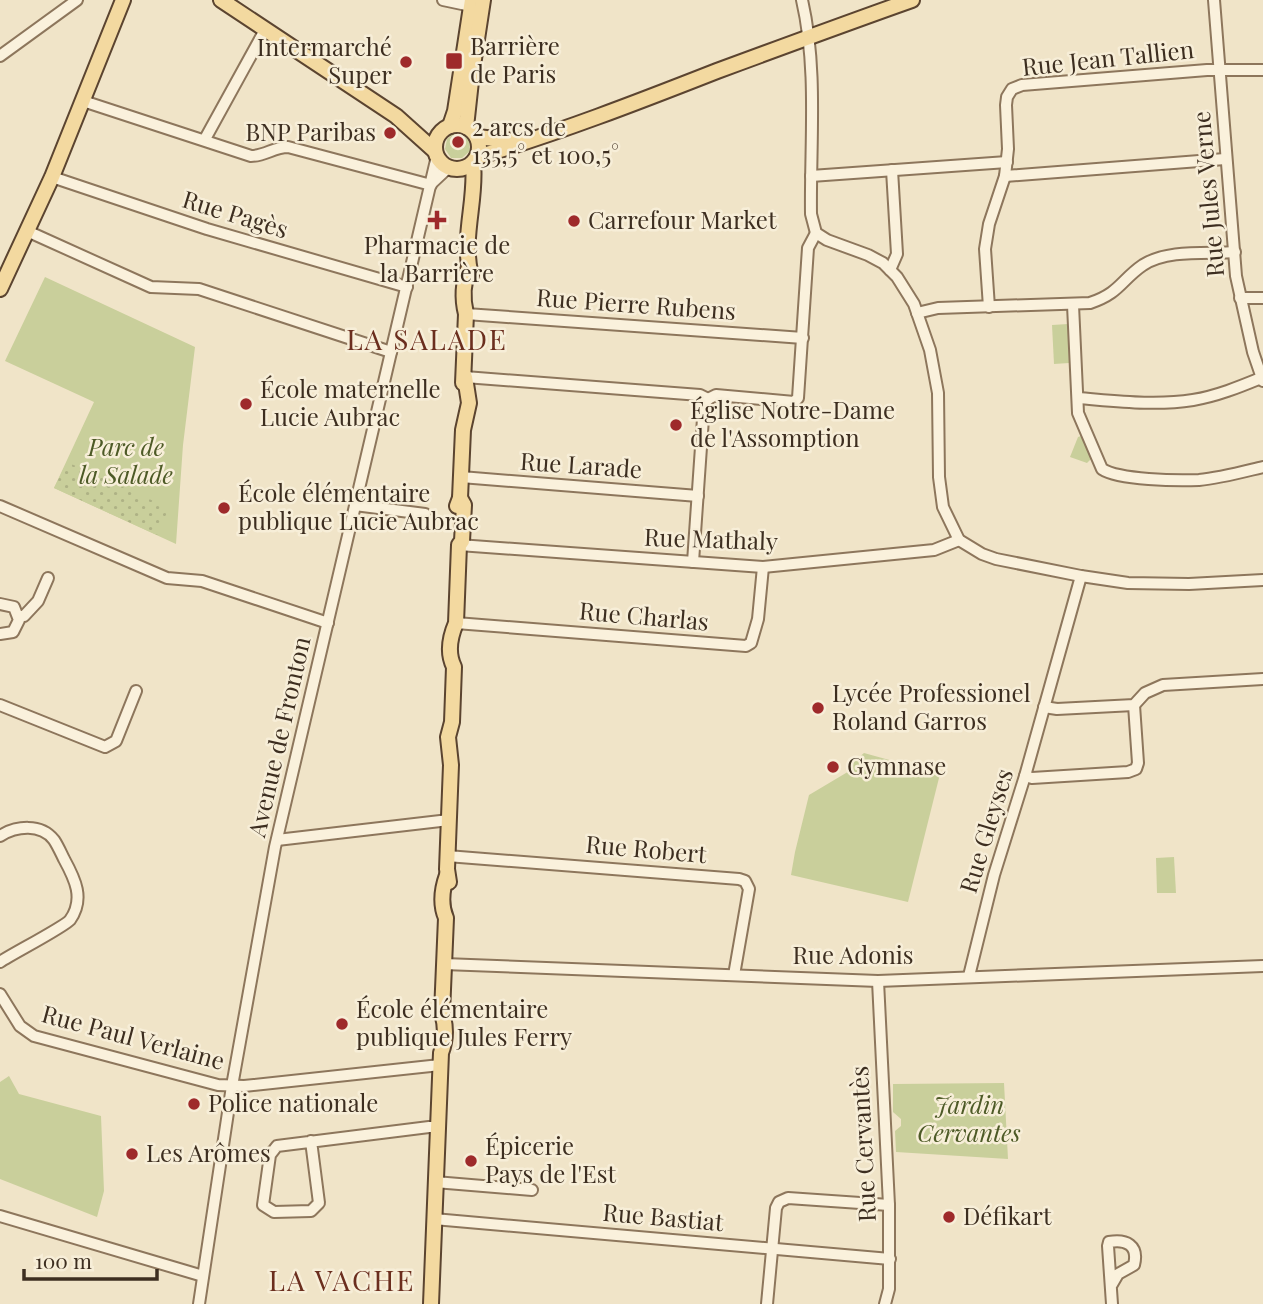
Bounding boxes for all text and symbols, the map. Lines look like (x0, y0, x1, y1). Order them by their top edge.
place label: Barrière de Paris (470, 29, 560, 89)
place label: Intermarché Super (257, 30, 392, 90)
street label: Rue Jean Tallien (1020, 32, 1195, 82)
marker: Barrière de Paris (444, 51, 464, 71)
marker: Intermarché Super (398, 54, 414, 70)
place label: 2 arcs de 135,5° et 100,5° (472, 110, 619, 170)
street label: Rue Jules Verne (1184, 110, 1230, 279)
place label: BNP Paribas (245, 115, 376, 147)
marker: BNP Paribas (382, 125, 398, 141)
marker: 2 arcs de 135,5° et 100,5° (450, 134, 466, 150)
street label: Rue Pagès (179, 182, 292, 244)
place label: Carrefour Market (588, 203, 777, 235)
marker: Pharmacie de la Barrière (429, 212, 445, 228)
marker: Carrefour Market (566, 213, 582, 229)
place label: Pharmacie de la Barrière (364, 228, 510, 288)
street label: Rue Pierre Rubens (535, 280, 737, 326)
district label: LA SALADE (346, 320, 508, 357)
place label: École maternelle Lucie Aubrac (260, 372, 441, 432)
place label: Église Notre-Dame de l'Assomption (690, 393, 895, 453)
marker: École maternelle Lucie Aubrac (238, 396, 254, 412)
marker: Église Notre-Dame de l'Assomption (668, 417, 684, 433)
park label: Parc de la Salade (79, 430, 173, 490)
street label: Rue Larade (519, 444, 643, 484)
place label: École élémentaire publique Lucie Aubrac (238, 476, 479, 536)
marker: École élémentaire publique Lucie Aubrac (216, 500, 232, 516)
street label: Rue Mathaly (644, 520, 779, 556)
street label: Rue Charlas (578, 593, 710, 637)
street label: Avenue de Fronton (239, 633, 317, 841)
place label: Lycée Professionel Roland Garros (832, 676, 1031, 736)
marker: Lycée Professionel Roland Garros (810, 700, 826, 716)
place label: Gymnase (847, 749, 946, 781)
marker: Gymnase (825, 759, 841, 775)
street label: Rue Gleyses (951, 764, 1019, 897)
street label: Rue Robert (584, 827, 708, 869)
street label: Rue Adonis (792, 938, 914, 970)
place label: École élémentaire publique Jules Ferry (356, 992, 572, 1052)
street label: Rue Paul Verlaine (39, 996, 228, 1076)
marker: École élémentaire publique Jules Ferry (334, 1016, 350, 1032)
street label: Rue Cervantès (842, 1065, 882, 1223)
place label: Police nationale (208, 1086, 378, 1118)
park label: Jardin Cervantes (917, 1088, 1021, 1148)
marker: Police nationale (186, 1096, 202, 1112)
place label: Épicerie Pays de l'Est (485, 1129, 616, 1189)
place label: Les Arômes (146, 1136, 271, 1168)
marker: Les Arômes (124, 1146, 140, 1162)
marker: Épicerie Pays de l'Est (463, 1153, 479, 1169)
street label: Rue Bastiat (601, 1195, 725, 1237)
place label: Défikart (963, 1199, 1052, 1231)
marker: Défikart (941, 1209, 957, 1225)
scale bar (24, 1238, 158, 1282)
text: 100 m (35, 1246, 92, 1274)
district label: LA VACHE (269, 1261, 415, 1298)

